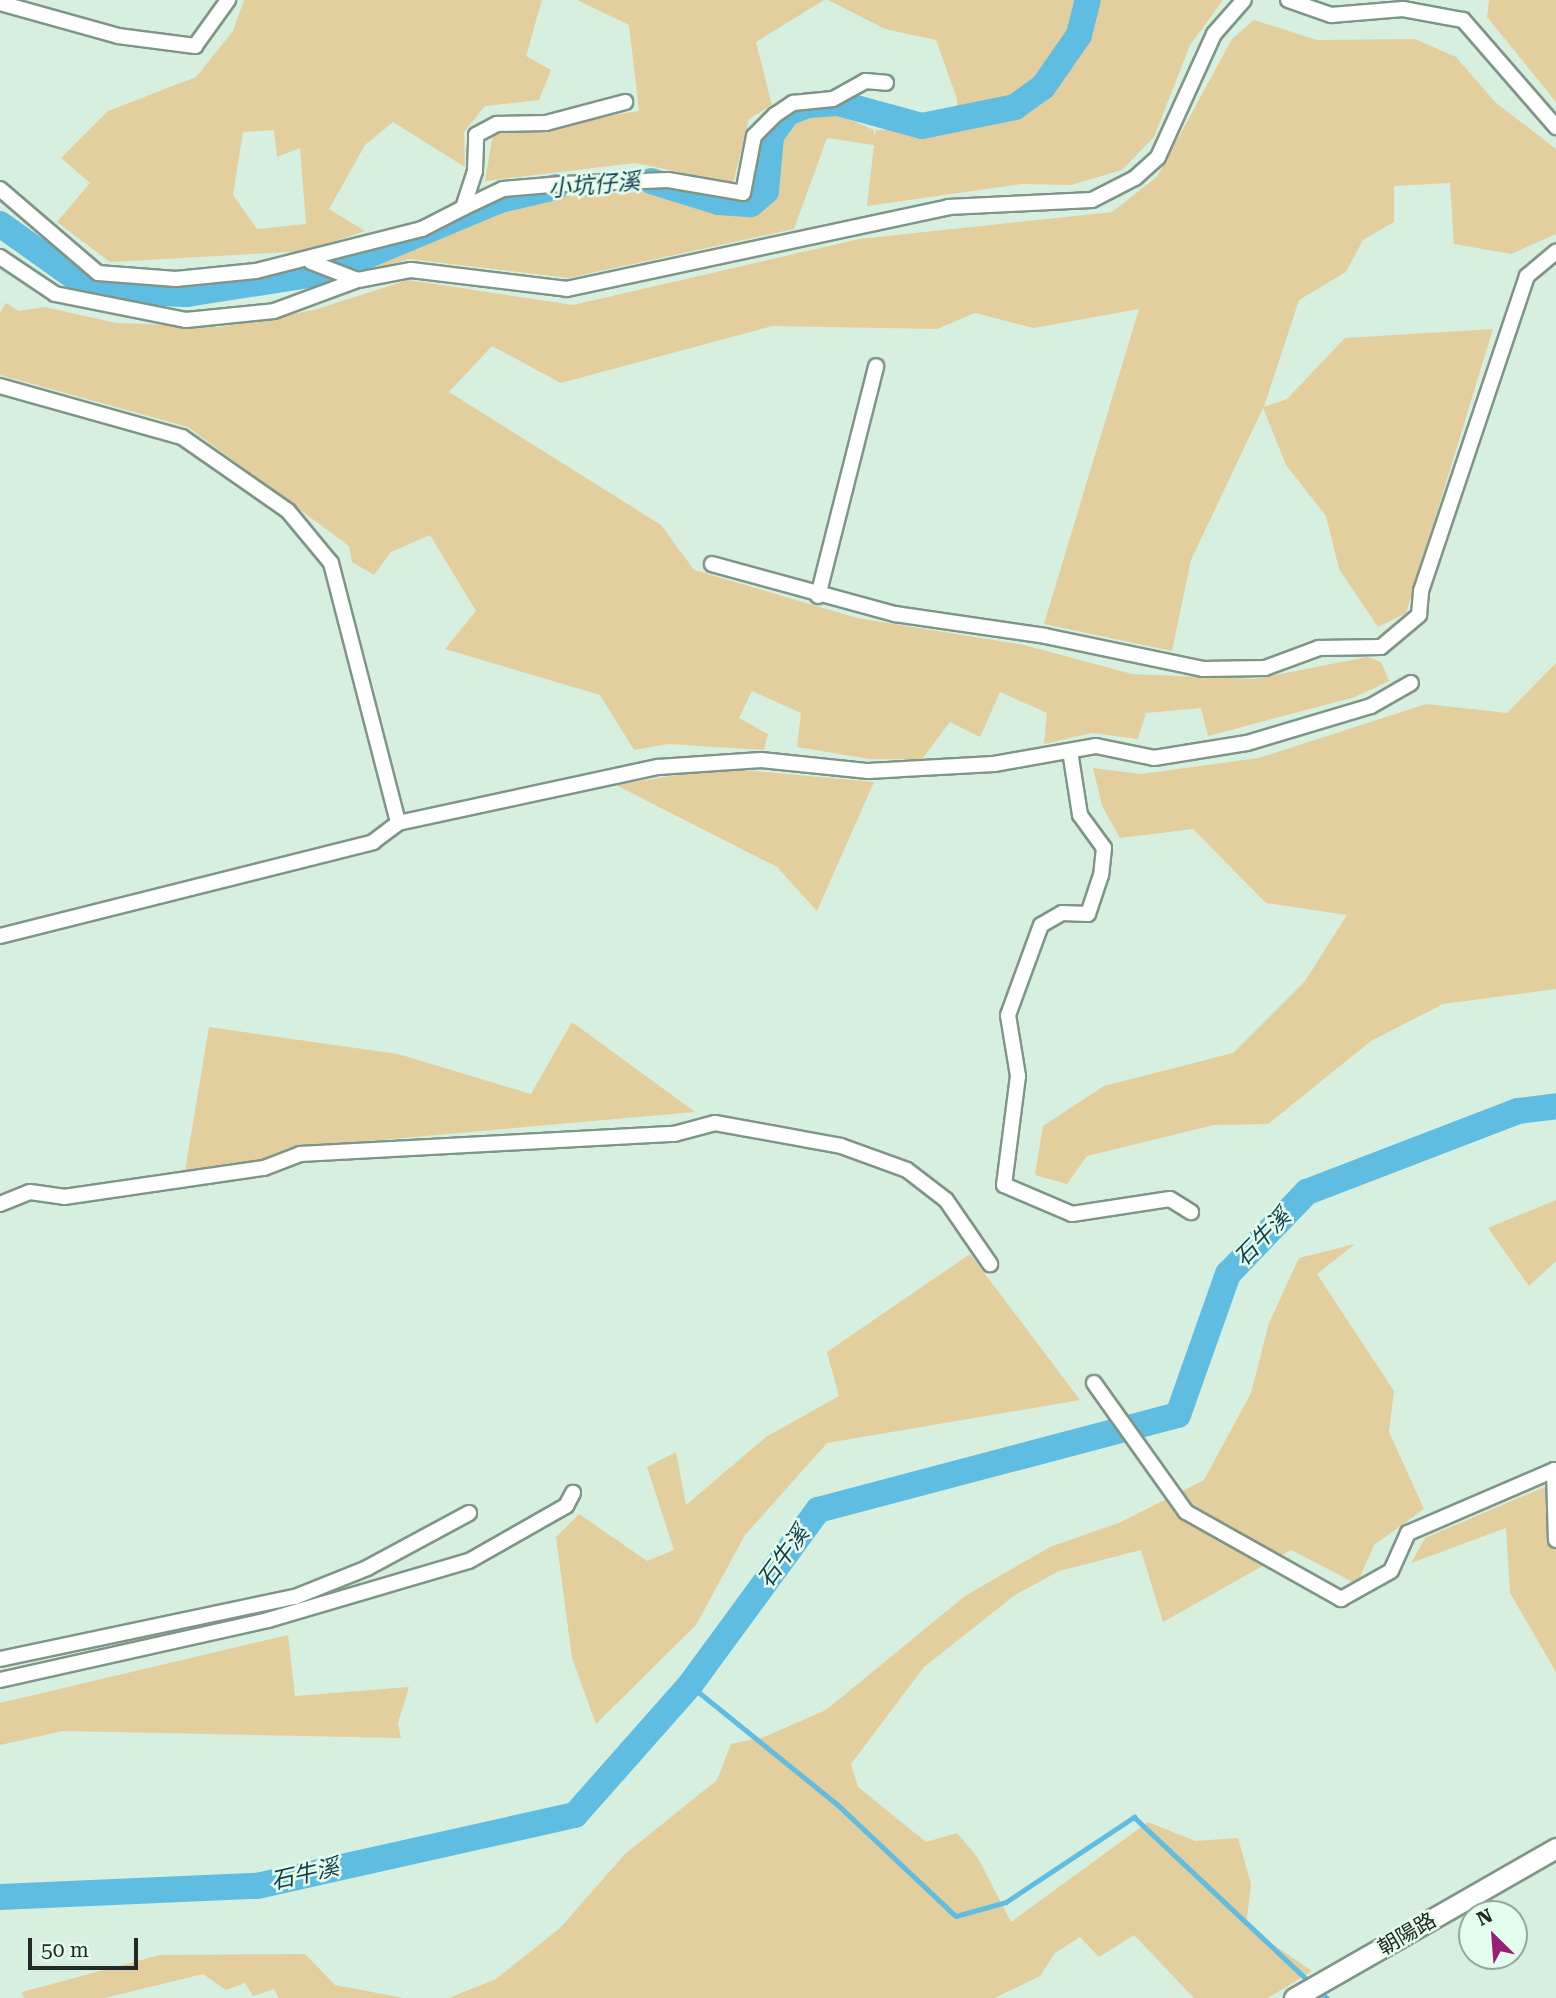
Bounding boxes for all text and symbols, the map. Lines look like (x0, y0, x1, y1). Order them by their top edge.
water label: 小坑仔溪 (547, 168, 641, 204)
water label: 石牛溪 (1229, 1204, 1297, 1272)
water label: 石牛溪 (753, 1521, 815, 1593)
water label: 石牛溪 (268, 1854, 342, 1896)
north arrow (1458, 1900, 1528, 1970)
text: N (1473, 1904, 1496, 1931)
street label: 朝陽路 (1373, 1907, 1441, 1961)
scale bar (32, 1924, 142, 1968)
text: 50 m (41, 1938, 89, 1962)

